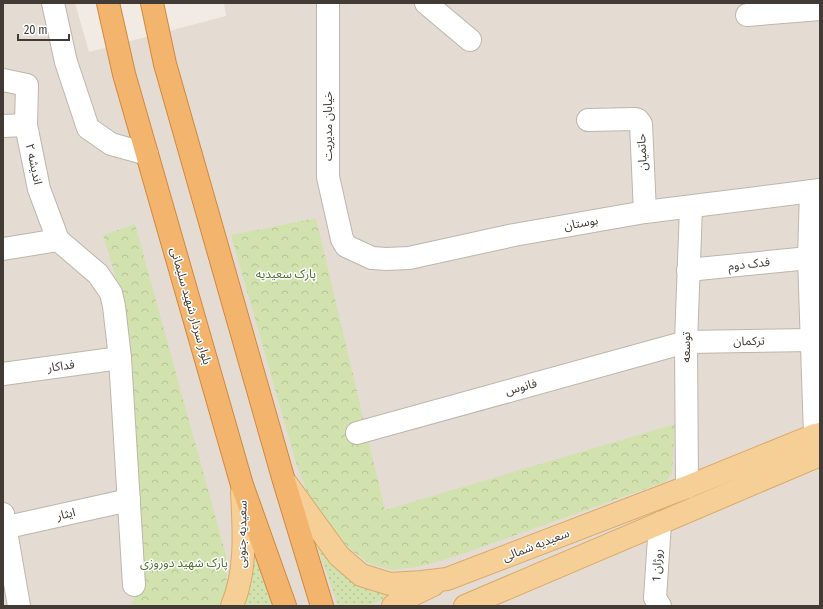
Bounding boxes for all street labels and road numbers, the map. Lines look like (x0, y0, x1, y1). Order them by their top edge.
street label: خیابان مدیریت (321, 91, 335, 161)
street label: حاتمیان (634, 133, 650, 171)
street label: اندیشه ۲ (23, 142, 45, 186)
street label: بوستان (563, 213, 599, 233)
street label: بلوار سردار شهید سلیمانی (167, 246, 214, 366)
street label: فدک دوم (727, 255, 771, 275)
street label: توسعه (679, 331, 693, 362)
street label: ترکمان (733, 334, 765, 348)
street label: فداکار (45, 357, 76, 375)
street label: فانوس (504, 376, 538, 398)
street label: سعیدیه جنوبی (234, 500, 250, 568)
street label: ایثار (54, 505, 77, 523)
street label: سعیدیه شمالی (501, 526, 571, 564)
street label: روژان 1 (649, 548, 665, 582)

